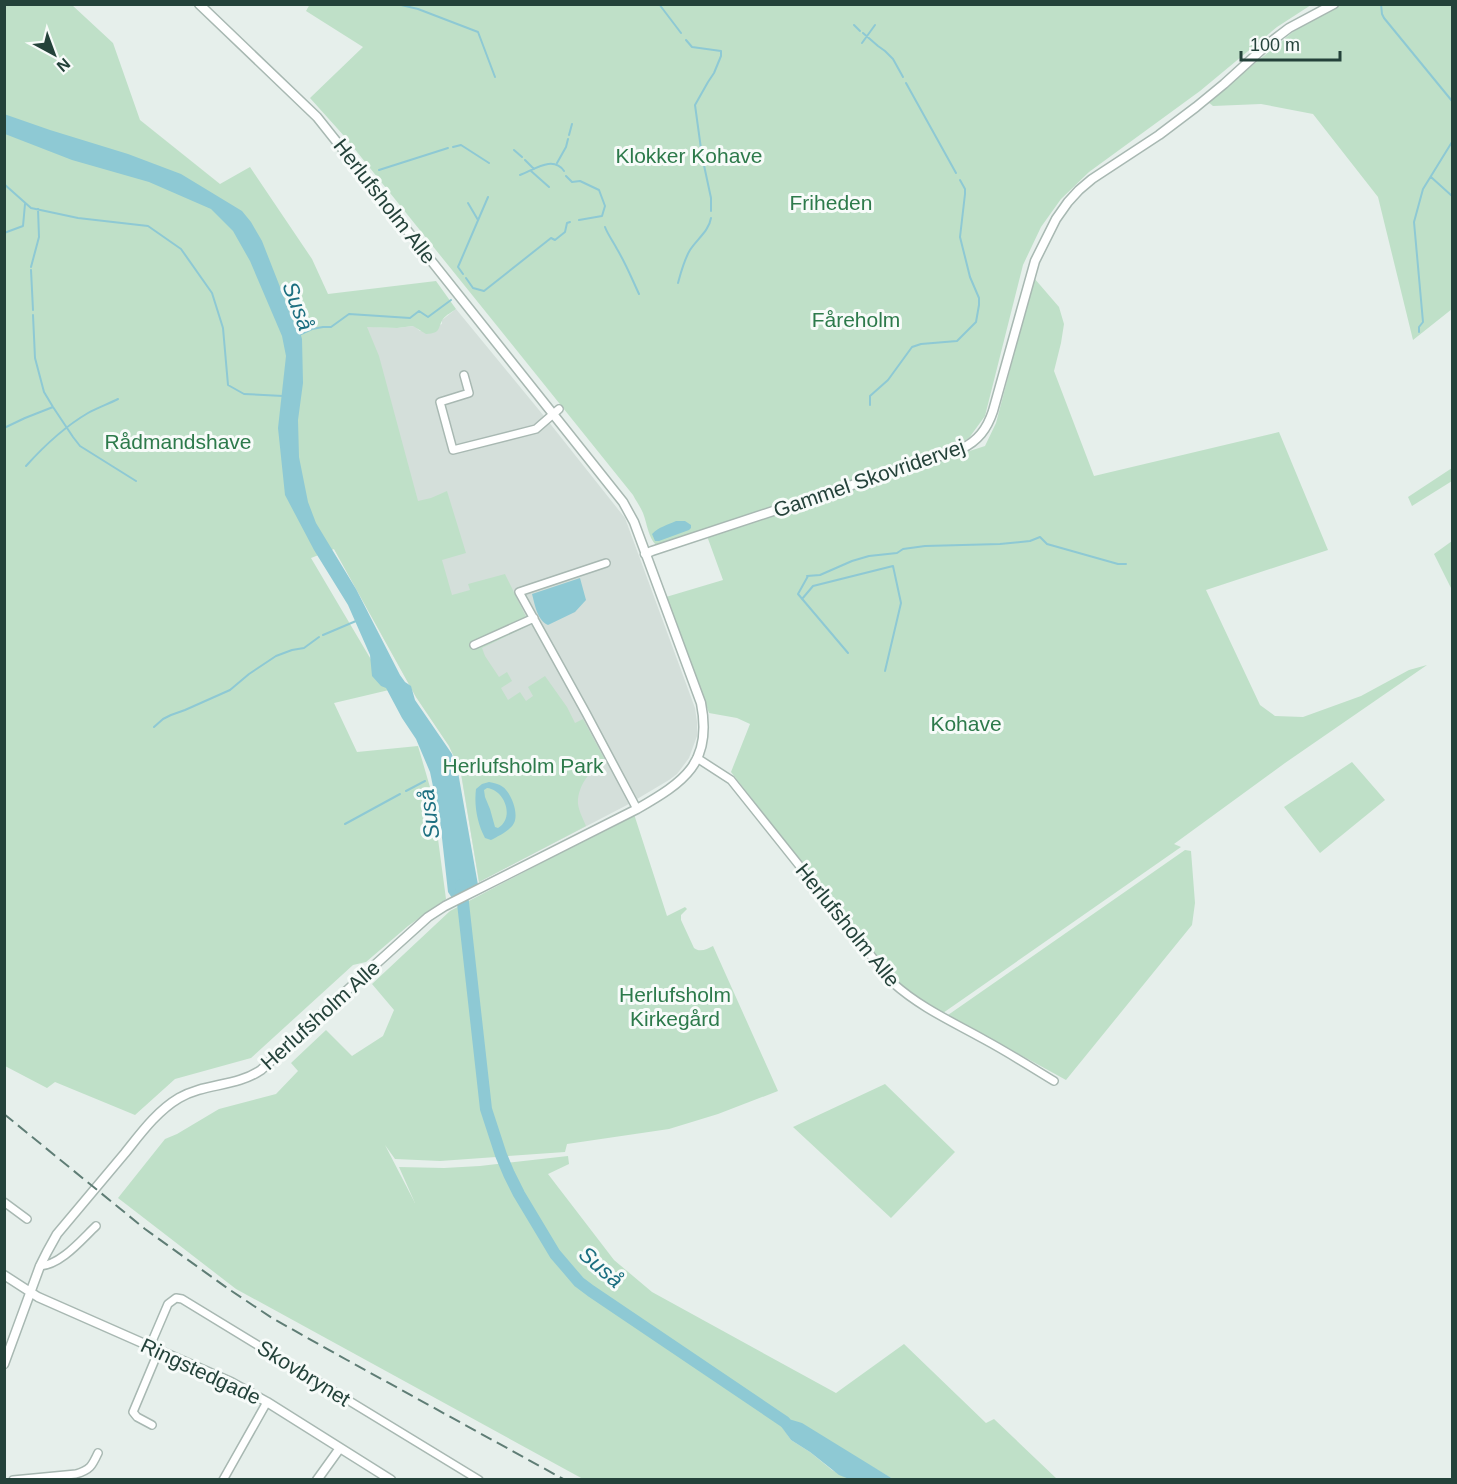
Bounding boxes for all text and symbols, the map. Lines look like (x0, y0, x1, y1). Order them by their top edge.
north arrow (24, 24, 84, 84)
scale bar (1241, 24, 1340, 62)
text: 100 m (1250, 35, 1300, 55)
text: N (54, 55, 73, 75)
street label: Herlufsholm Alle (329, 134, 441, 268)
park label: Klokker Kohave (615, 144, 763, 167)
park label: Friheden (790, 191, 872, 214)
water label: Suså (277, 278, 319, 334)
park label: Fåreholm (812, 308, 900, 331)
park label: Rådmandshave (104, 430, 252, 453)
street label: Gammel Skovridervej (770, 434, 968, 522)
park label: Kohave (930, 712, 1002, 735)
park label: Herlufsholm Park (442, 754, 604, 777)
water label: Suså (414, 788, 444, 840)
street label: Herlufsholm Alle (791, 859, 905, 991)
street label: Herlufsholm Alle (256, 956, 384, 1074)
park label: Herlufsholm Kirkegård (619, 983, 731, 1030)
water label: Suså (574, 1241, 628, 1293)
street label: Ringstedgade (137, 1333, 265, 1409)
street label: Skovbrynet (253, 1335, 355, 1411)

